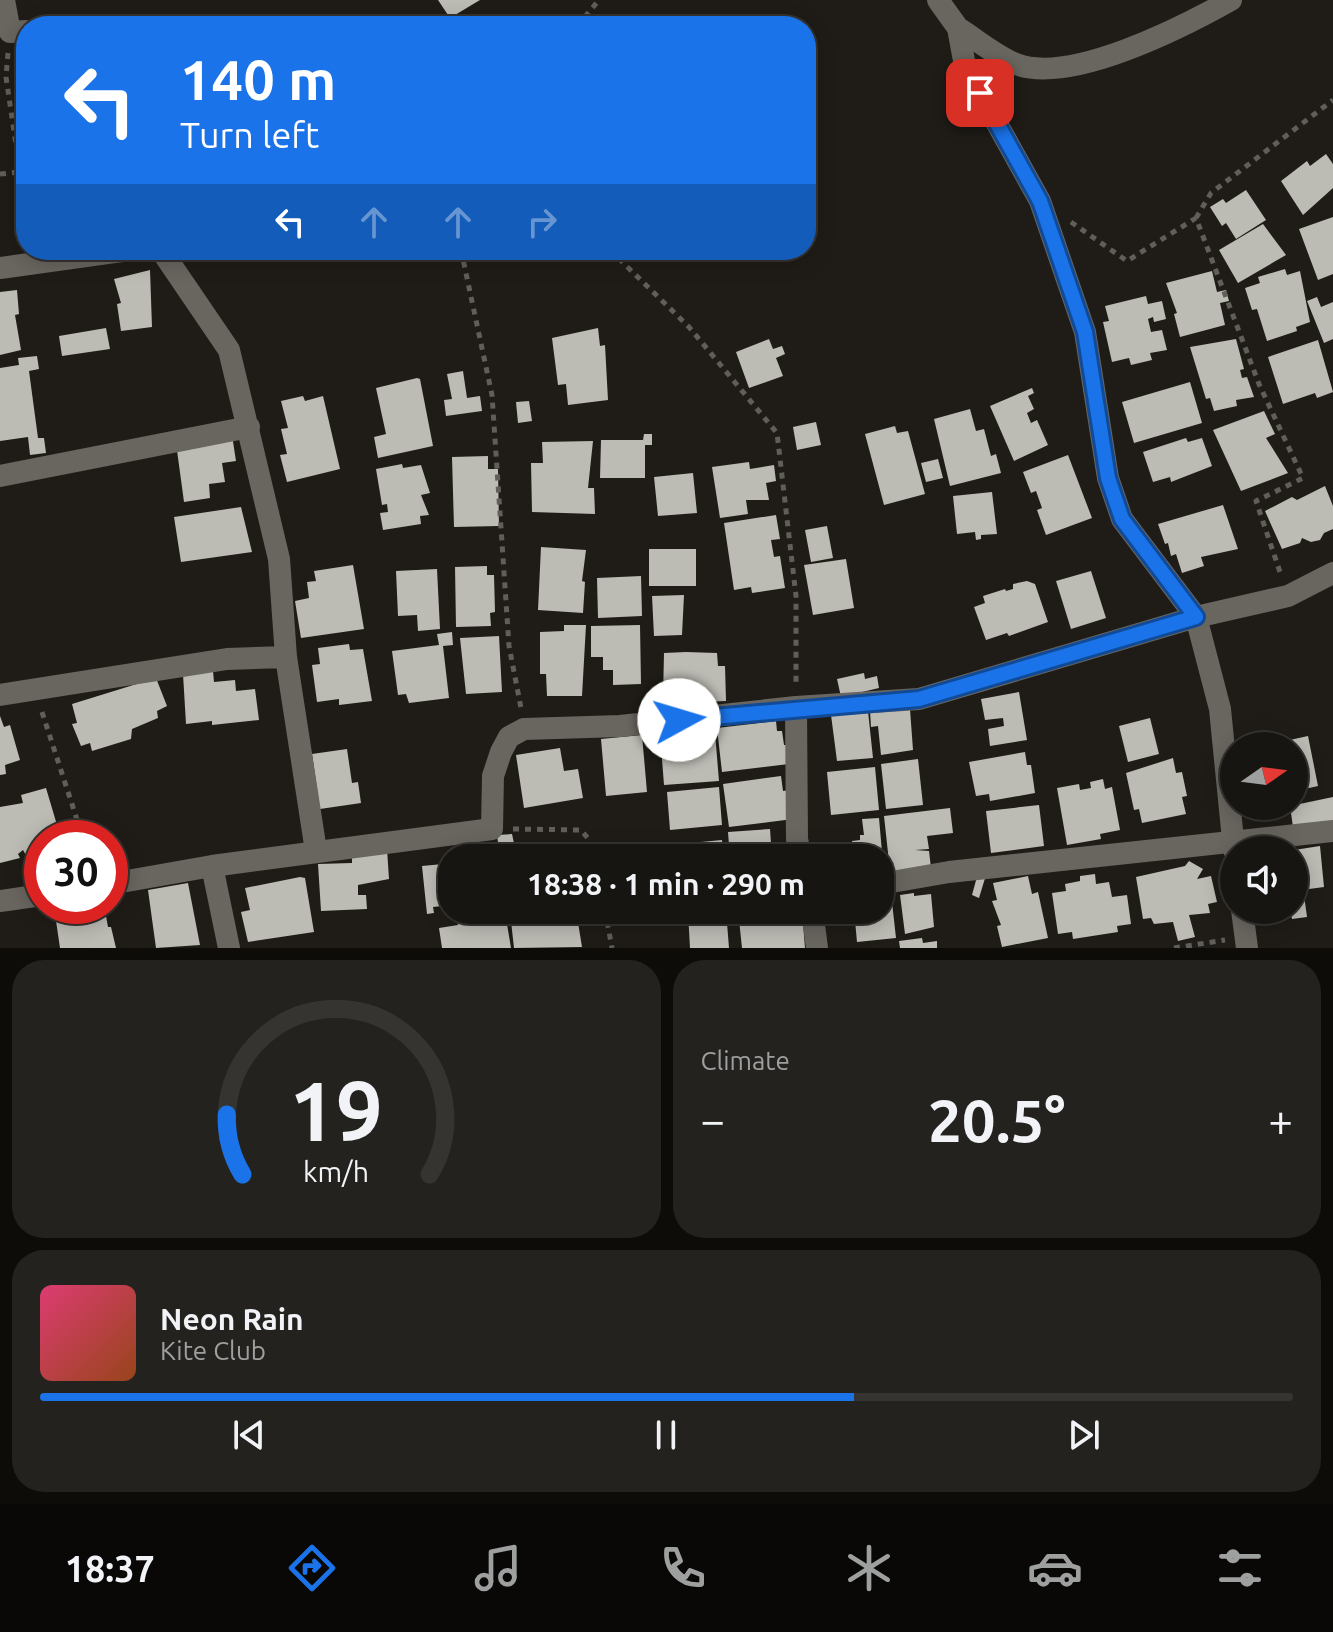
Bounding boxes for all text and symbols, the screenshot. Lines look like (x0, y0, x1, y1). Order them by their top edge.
icon: left (48, 48, 152, 152)
text: 140 m (180, 48, 336, 111)
pin (946, 59, 1014, 127)
icon: arrive (958, 71, 1002, 115)
text: Turn left (180, 114, 319, 155)
icon: left (268, 200, 312, 244)
icon: ahead (352, 200, 396, 244)
icon: ahead (436, 200, 480, 244)
icon: right (520, 200, 564, 244)
position arrow (637, 678, 721, 762)
north arrow (1220, 732, 1308, 820)
map controls (1220, 732, 1308, 924)
speed limit sign: 30 (24, 820, 128, 924)
button: sound (1220, 836, 1308, 924)
text: 18:38 · 1 min · 290 m (527, 867, 805, 901)
text: Climate (701, 1046, 790, 1075)
text: 19 (289, 1063, 383, 1157)
text: 20.5° (928, 1086, 1065, 1153)
text: − (701, 1095, 725, 1144)
text: + (1268, 1095, 1293, 1144)
text: km/h (303, 1155, 369, 1187)
text: Neon Rain (160, 1302, 304, 1336)
text: Kite Club (160, 1336, 266, 1365)
icon: previous (227, 1413, 271, 1457)
icon: pause (644, 1413, 688, 1457)
icon: next (1062, 1413, 1106, 1457)
icon: directions (284, 1540, 340, 1596)
icon: music (470, 1540, 526, 1596)
icon: phone (655, 1540, 711, 1596)
icon: climate (841, 1540, 897, 1596)
icon: car (1027, 1540, 1083, 1596)
icon: filters (1212, 1540, 1268, 1596)
text: 18:37 (65, 1548, 155, 1589)

